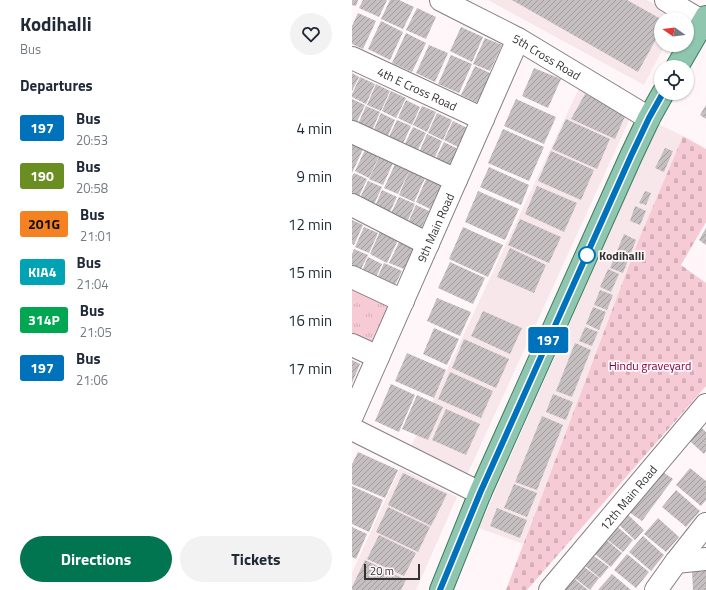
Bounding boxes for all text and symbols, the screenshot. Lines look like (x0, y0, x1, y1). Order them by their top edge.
text: Kodihalli (20, 9, 92, 38)
north arrow (654, 12, 694, 52)
map controls (654, 12, 694, 100)
button: heart (290, 13, 332, 55)
street label: 5th Cross Road (510, 28, 585, 84)
text: Bus (20, 39, 41, 59)
button: locate (654, 60, 694, 100)
street label: 4th E Cross Road (374, 62, 460, 115)
text: Departures (20, 74, 93, 97)
text: Bus (76, 107, 101, 130)
text: 197 (30, 117, 54, 138)
text: 4 min (296, 117, 332, 140)
text: 20:53 (76, 130, 108, 150)
text: Bus (76, 155, 101, 178)
text: 190 (30, 165, 54, 186)
text: 9 min (296, 165, 332, 188)
text: 20:58 (76, 178, 108, 198)
street label: 9th Main Road (411, 190, 459, 265)
text: Bus (80, 203, 105, 226)
text: 201G (28, 213, 60, 234)
text: 12 min (288, 213, 332, 236)
text: 21:01 (80, 226, 112, 246)
marker: Kodihalli (578, 246, 596, 264)
place label: Kodihalli (599, 246, 644, 265)
text: Bus (77, 251, 101, 274)
text: KIA4 (28, 261, 57, 282)
text: 15 min (288, 261, 332, 284)
text: 21:04 (77, 274, 109, 294)
text: Bus (80, 299, 104, 322)
text: 314P (28, 309, 60, 330)
text: 16 min (288, 309, 332, 332)
text: 21:05 (80, 322, 112, 342)
line badge: 197 (525, 327, 571, 353)
text: 197 (536, 329, 560, 350)
text: Bus (76, 347, 101, 370)
park label: Hindu graveyard (609, 356, 691, 375)
text: 197 (30, 357, 54, 378)
text: 17 min (288, 357, 332, 380)
text: 21:06 (76, 370, 108, 390)
street label: 12th Main Road (595, 461, 661, 534)
button: Directions (20, 536, 172, 582)
button: Tickets (180, 536, 332, 582)
scale bar (364, 562, 420, 581)
text: 20 m (370, 563, 394, 579)

